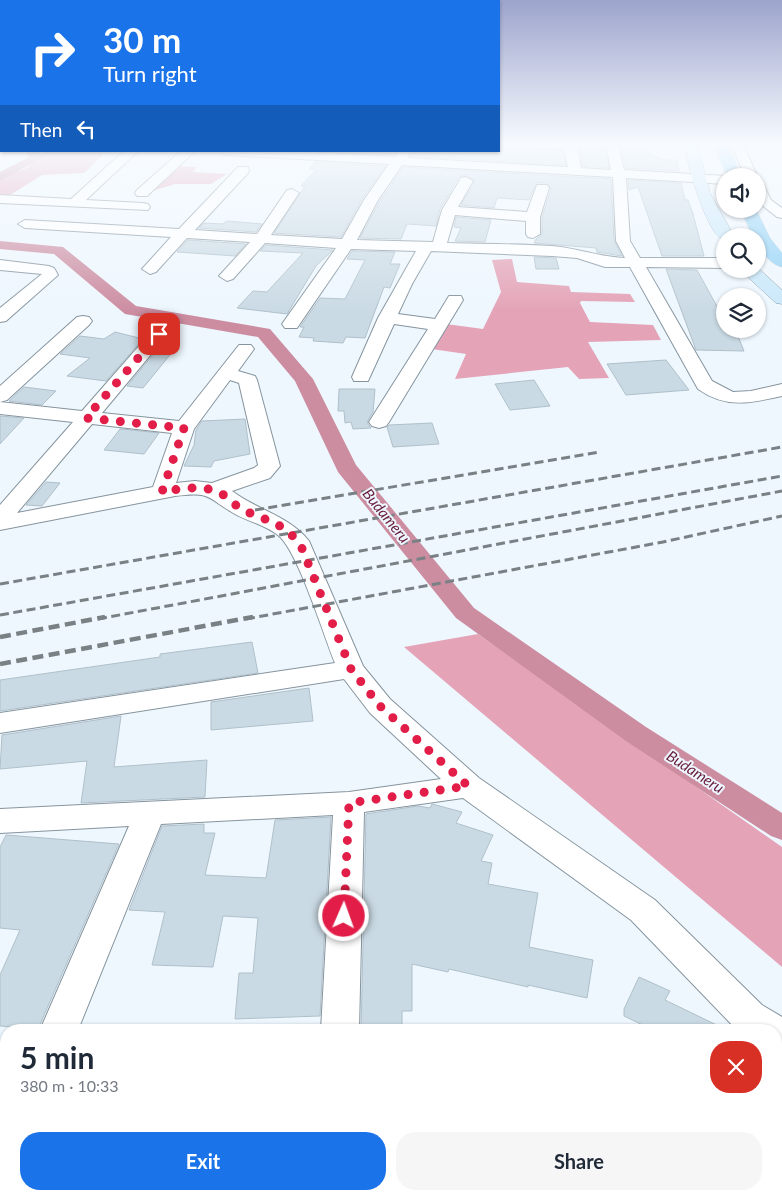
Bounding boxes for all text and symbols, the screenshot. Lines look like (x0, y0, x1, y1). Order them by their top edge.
text: 30 m (103, 18, 181, 60)
icon: right (20, 20, 85, 85)
text: Turn right (103, 60, 197, 87)
icon: left (72, 115, 100, 143)
text: Then (20, 118, 62, 141)
map controls (716, 168, 766, 338)
button: sound (716, 168, 766, 218)
button: search (716, 228, 766, 278)
button: layers (716, 288, 766, 338)
pin (138, 313, 180, 355)
icon: arrive (145, 320, 173, 348)
water label: Budameru (359, 485, 414, 546)
water label: Budameru (664, 746, 728, 796)
position arrow (317, 889, 369, 941)
text: 5 min (20, 1039, 94, 1075)
button: close (710, 1041, 762, 1093)
text: 380 m · 10:33 (20, 1076, 119, 1095)
button: Exit (20, 1132, 386, 1190)
button: Share (396, 1132, 762, 1190)

